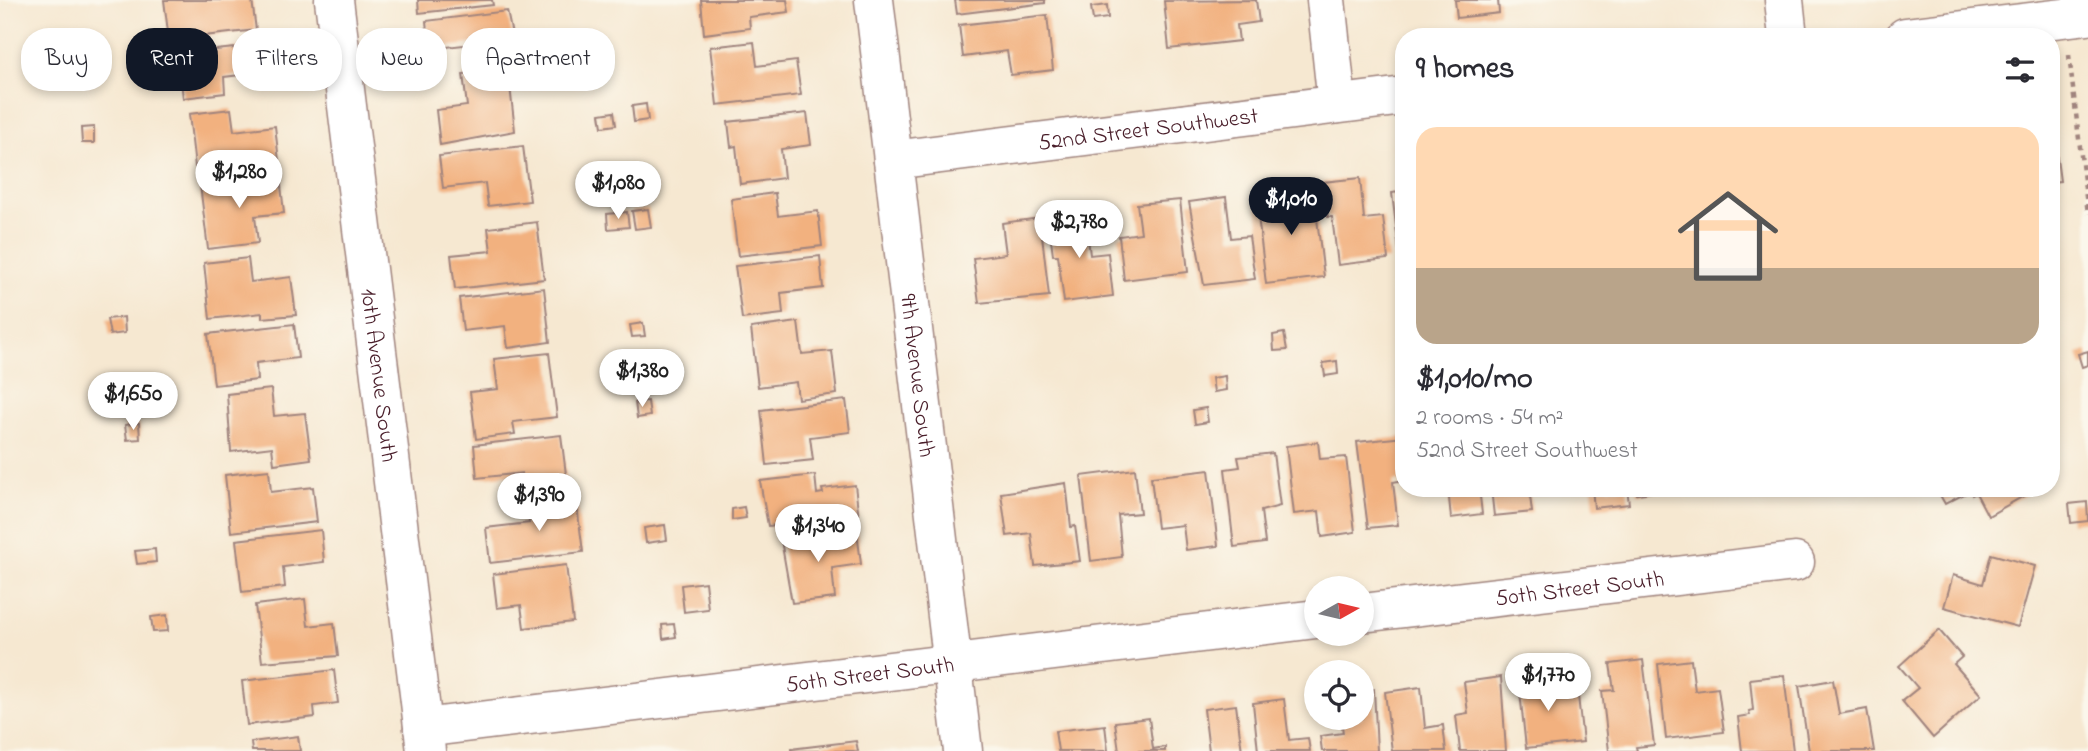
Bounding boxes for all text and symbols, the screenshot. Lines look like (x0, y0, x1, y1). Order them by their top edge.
chip: Buy (21, 28, 112, 91)
chip: Rent (126, 28, 218, 91)
chip: Filters (232, 28, 342, 91)
chip: New (356, 28, 447, 91)
chip: Apartment (461, 28, 615, 91)
text: 9 homes (1416, 48, 1514, 92)
icon: filters (2001, 51, 2039, 89)
street label: 52nd Street Southwest (1036, 100, 1261, 161)
pin: $1,280 (182, 150, 296, 210)
text: $1,280 (211, 156, 267, 189)
pin: $1,080 (561, 162, 675, 221)
text: $1,080 (591, 167, 645, 200)
icon: home (1665, 173, 1791, 299)
pin: $1,010 (1234, 177, 1348, 237)
text: $1,010 (1265, 183, 1317, 216)
pin: $2,780 (1022, 201, 1136, 260)
text: $2,780 (1050, 206, 1108, 239)
street label: 10th Avenue South (350, 287, 404, 464)
street label: 9th Avenue South (890, 292, 942, 459)
pin: $1,380 (585, 350, 699, 409)
text: $1,380 (615, 355, 669, 388)
text: $1,010/mo (1416, 358, 1533, 402)
pin: $1,650 (76, 372, 190, 432)
text: $1,650 (104, 378, 162, 411)
text: 2 rooms · 54 m² (1416, 402, 1563, 435)
text: 52nd Street Southwest (1416, 435, 1638, 468)
pin: $1,390 (482, 474, 596, 533)
text: $1,390 (513, 479, 565, 512)
pin: $1,340 (761, 504, 875, 564)
text: $1,340 (791, 510, 845, 543)
street label: 50th Street South (1494, 564, 1666, 616)
north arrow (1304, 576, 1374, 646)
map controls (1304, 576, 1374, 730)
street label: 50th Street South (784, 649, 956, 703)
pin: $1,770 (1491, 654, 1605, 713)
text: $1,770 (1521, 659, 1575, 692)
button: locate (1304, 660, 1374, 730)

